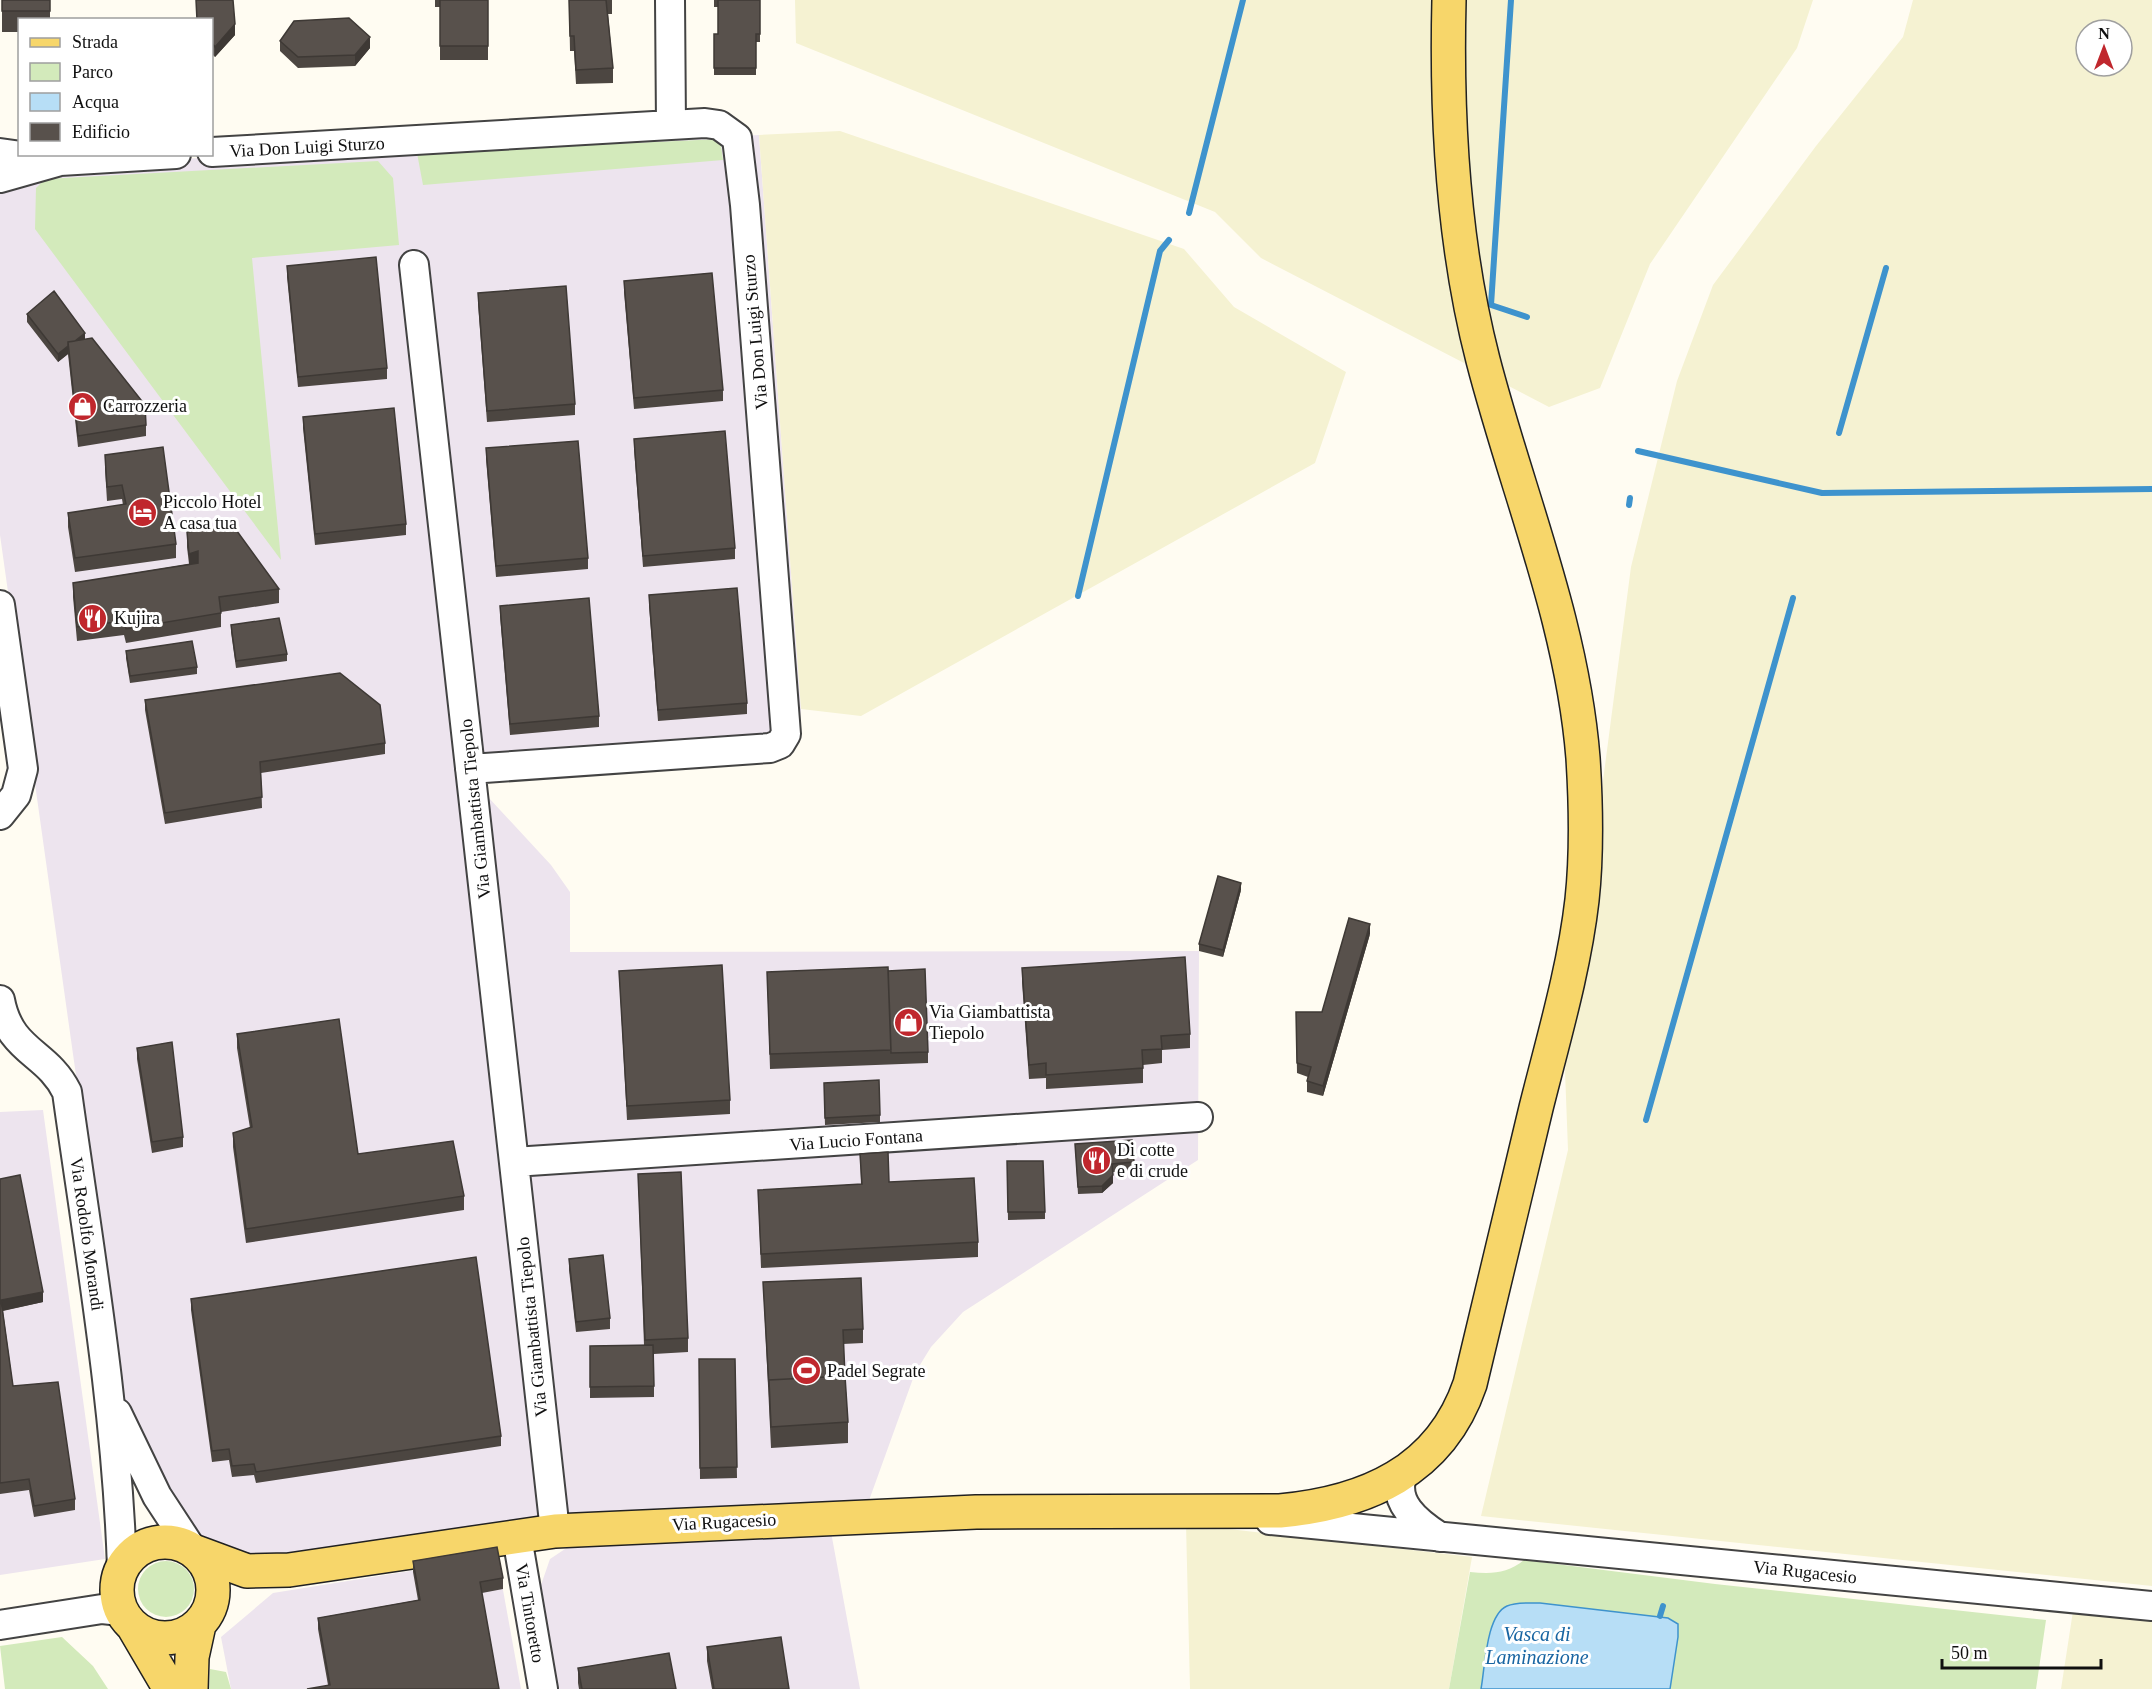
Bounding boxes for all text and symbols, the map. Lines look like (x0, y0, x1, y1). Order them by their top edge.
legend (18, 18, 213, 156)
north arrow (2074, 18, 2134, 78)
text: N (2098, 25, 2110, 42)
text: Strada (72, 32, 118, 52)
text: Parco (72, 62, 113, 82)
text: Acqua (72, 92, 119, 112)
text: Edificio (72, 122, 130, 142)
street label: Via Don Luigi Sturzo (229, 133, 385, 161)
street label: Via Don Luigi Sturzo (738, 254, 772, 410)
shop icon: Carrozzeria (66, 390, 98, 422)
place label: Carrozzeria (103, 396, 187, 416)
place label: Piccolo Hotel A casa tua (163, 492, 261, 533)
hotel icon: Piccolo Hotel A casa tua (126, 496, 158, 528)
restaurant icon: Kujira (77, 602, 109, 634)
place label: Kujira (114, 608, 160, 628)
street label: Via Giambattista Tiepolo (456, 718, 494, 900)
place label: Via Giambattista Tiepolo (929, 1002, 1050, 1043)
shop icon: Via Giambattista Tiepolo (892, 1006, 924, 1038)
street label: Via Lucio Fontana (789, 1125, 923, 1155)
place label: Di cotte e di crude (1117, 1140, 1188, 1181)
restaurant icon: Di cotte e di crude (1080, 1144, 1112, 1176)
street label: Via Rodolfo Morandi (66, 1156, 108, 1312)
street label: Via Giambattista Tiepolo (513, 1236, 551, 1418)
sports icon: Padel Segrate (790, 1355, 822, 1387)
place label: Padel Segrate (827, 1361, 925, 1381)
street label: Via Rugacesio (671, 1509, 777, 1535)
street label: Via Rugacesio (1752, 1557, 1858, 1587)
street label: Via Tintoretto (511, 1562, 549, 1664)
water label: Vasca di Laminazione (1484, 1623, 1589, 1668)
scale bar (1942, 1632, 2101, 1670)
text: 50 m (1951, 1643, 1988, 1663)

